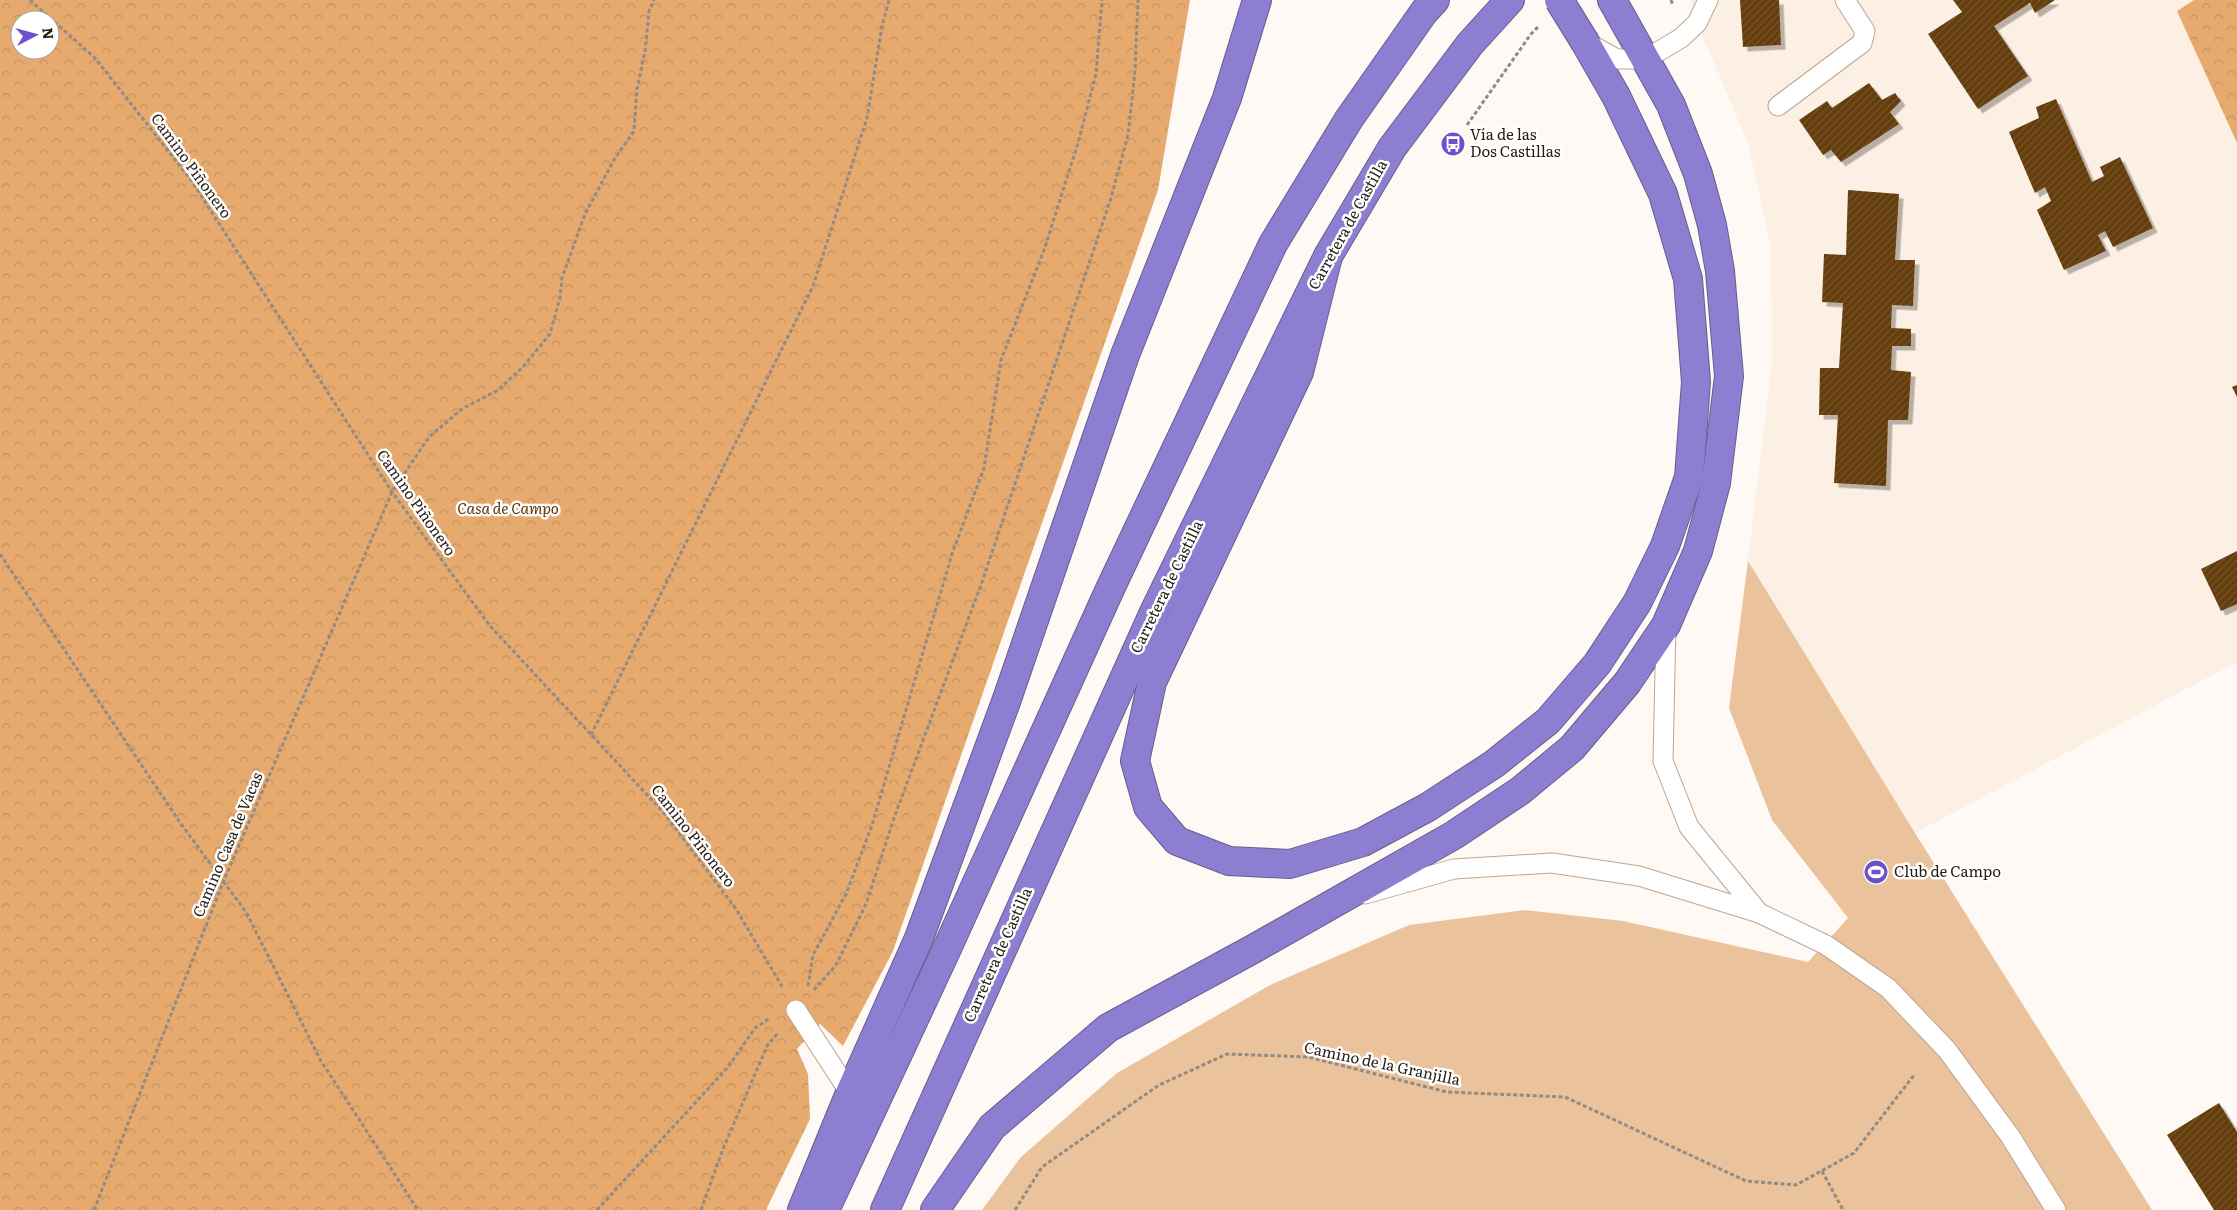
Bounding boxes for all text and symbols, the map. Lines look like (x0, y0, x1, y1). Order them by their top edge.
north arrow (10, 10, 60, 60)
text: N (38, 27, 60, 41)
street label: Camino Piñonero (146, 108, 238, 223)
place label: Vía de las Dos Castillas (1470, 122, 1561, 162)
bus stop icon: Vía de las Dos Castillas (1440, 131, 1466, 157)
street label: Carretera de Castilla (1301, 154, 1392, 294)
street label: Camino Piñonero (372, 444, 463, 560)
park label: Casa de Campo (457, 496, 559, 519)
street label: Carretera de Castilla (1123, 515, 1208, 657)
street label: Camino Casa de Vacas (186, 768, 268, 921)
street label: Camino Piñonero (647, 779, 742, 892)
sports icon: Club de Campo (1863, 859, 1889, 885)
place label: Club de Campo (1894, 859, 2001, 882)
street label: Carretera de Castilla (957, 882, 1037, 1026)
street label: Camino de la Granjilla (1302, 1035, 1463, 1091)

